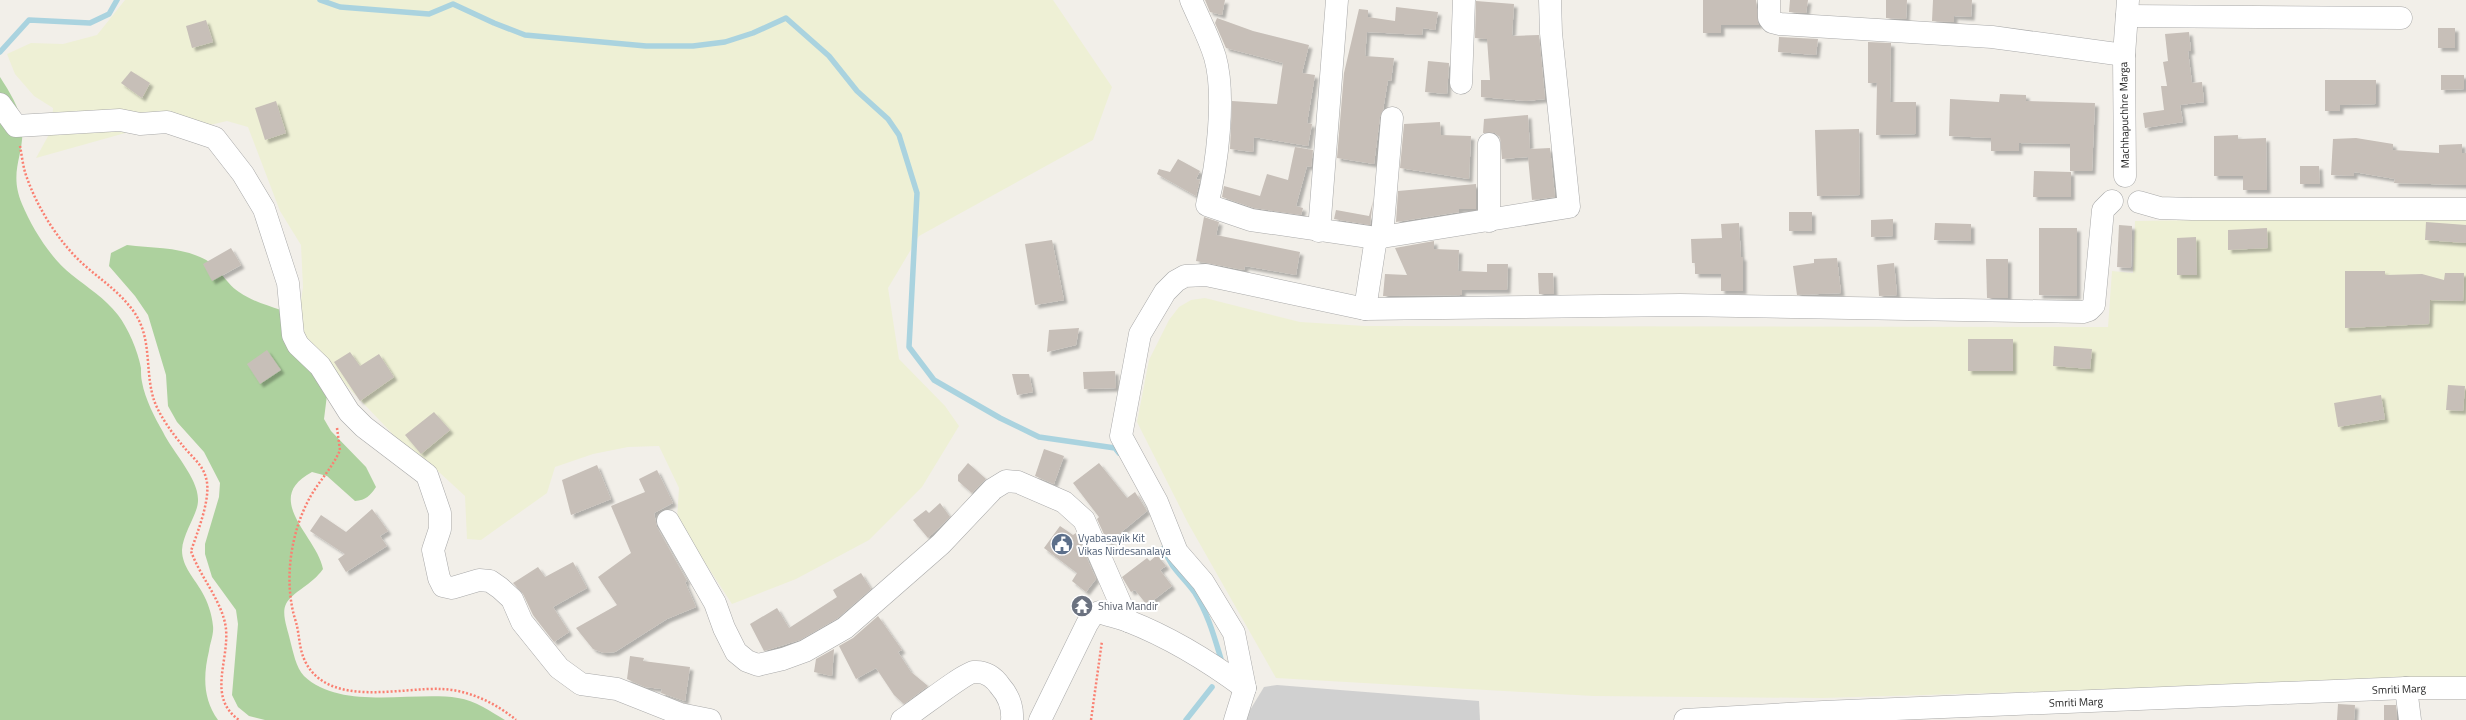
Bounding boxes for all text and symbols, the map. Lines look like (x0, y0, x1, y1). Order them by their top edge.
street label: Machhapuchhre Marga (2115, 61, 2133, 168)
place label: Vyabasayik Kit Vikas Nirdesanalaya (1078, 530, 1171, 559)
public building icon: Vyabasayik Kit Vikas Nirdesanalaya (1049, 531, 1075, 557)
temple icon: Shiva Mandir (1069, 593, 1095, 619)
place label: Shiva Mandir (1098, 598, 1158, 614)
street label: Smriti Marg (2372, 680, 2427, 698)
street label: Smriti Marg (2049, 693, 2104, 711)

